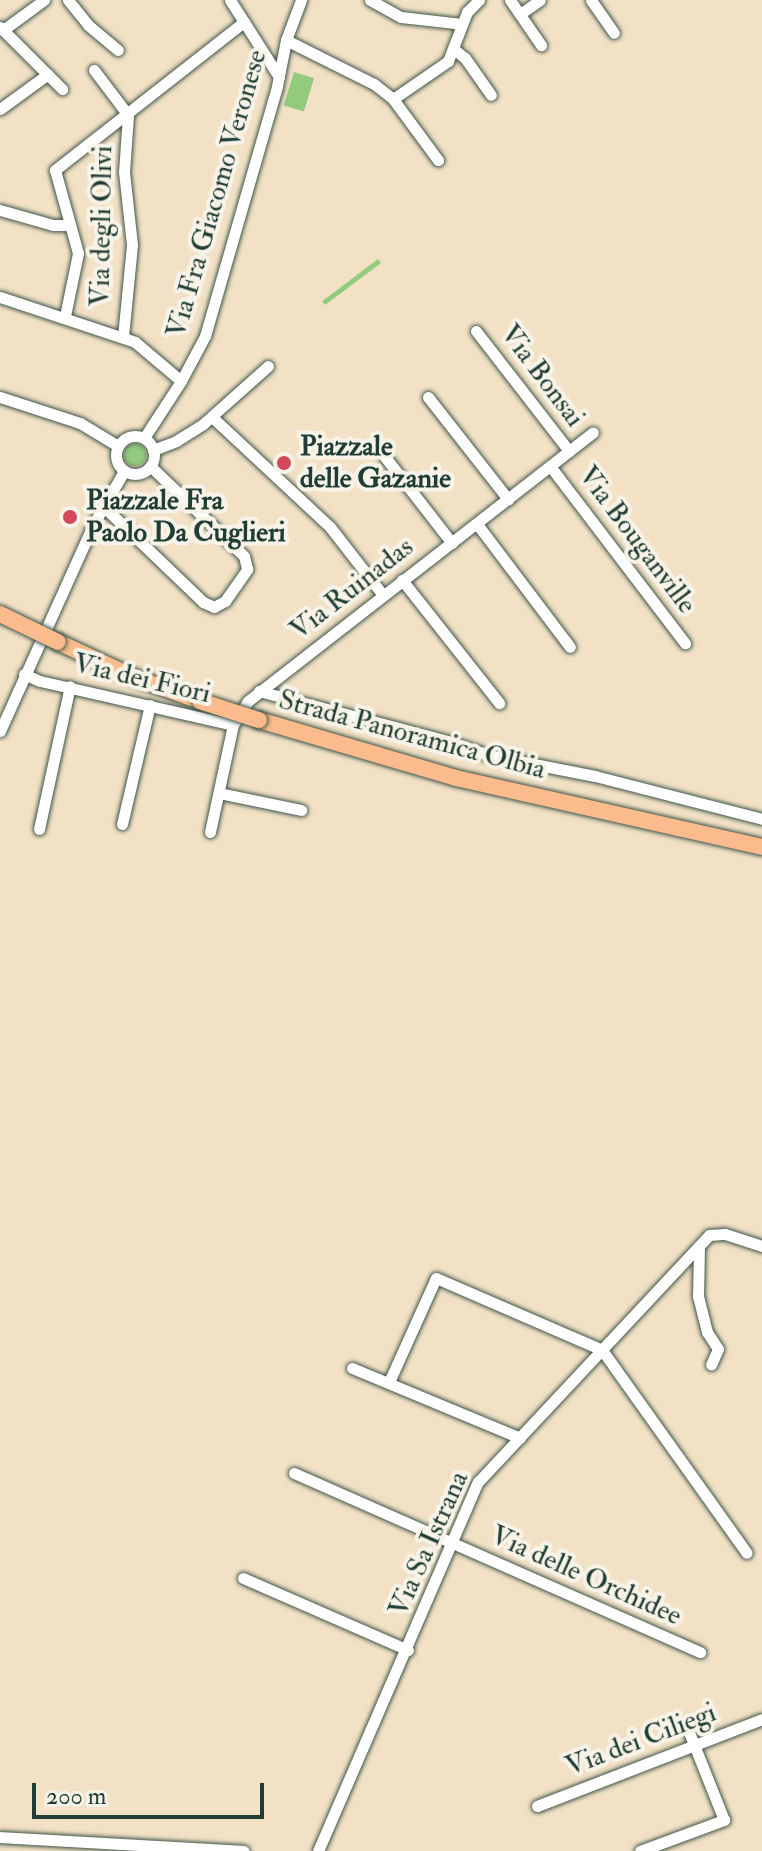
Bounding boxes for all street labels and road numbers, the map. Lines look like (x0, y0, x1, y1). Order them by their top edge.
street label: Via Fra Giacomo Veronese (160, 46, 274, 342)
street label: Via degli Olivi (84, 145, 120, 307)
street label: Via Bonsai (493, 318, 591, 434)
street label: Via Bouganville (571, 460, 703, 620)
street label: Via Ruinadas (284, 530, 420, 648)
street label: Via dei Fiori (70, 647, 214, 711)
street label: Strada Panoramica Olbia (275, 683, 549, 787)
street label: Via Sa Istrana (382, 1466, 476, 1622)
street label: Via delle Orchidee (485, 1519, 687, 1633)
street label: Via dei Ciliegi (561, 1696, 721, 1784)

